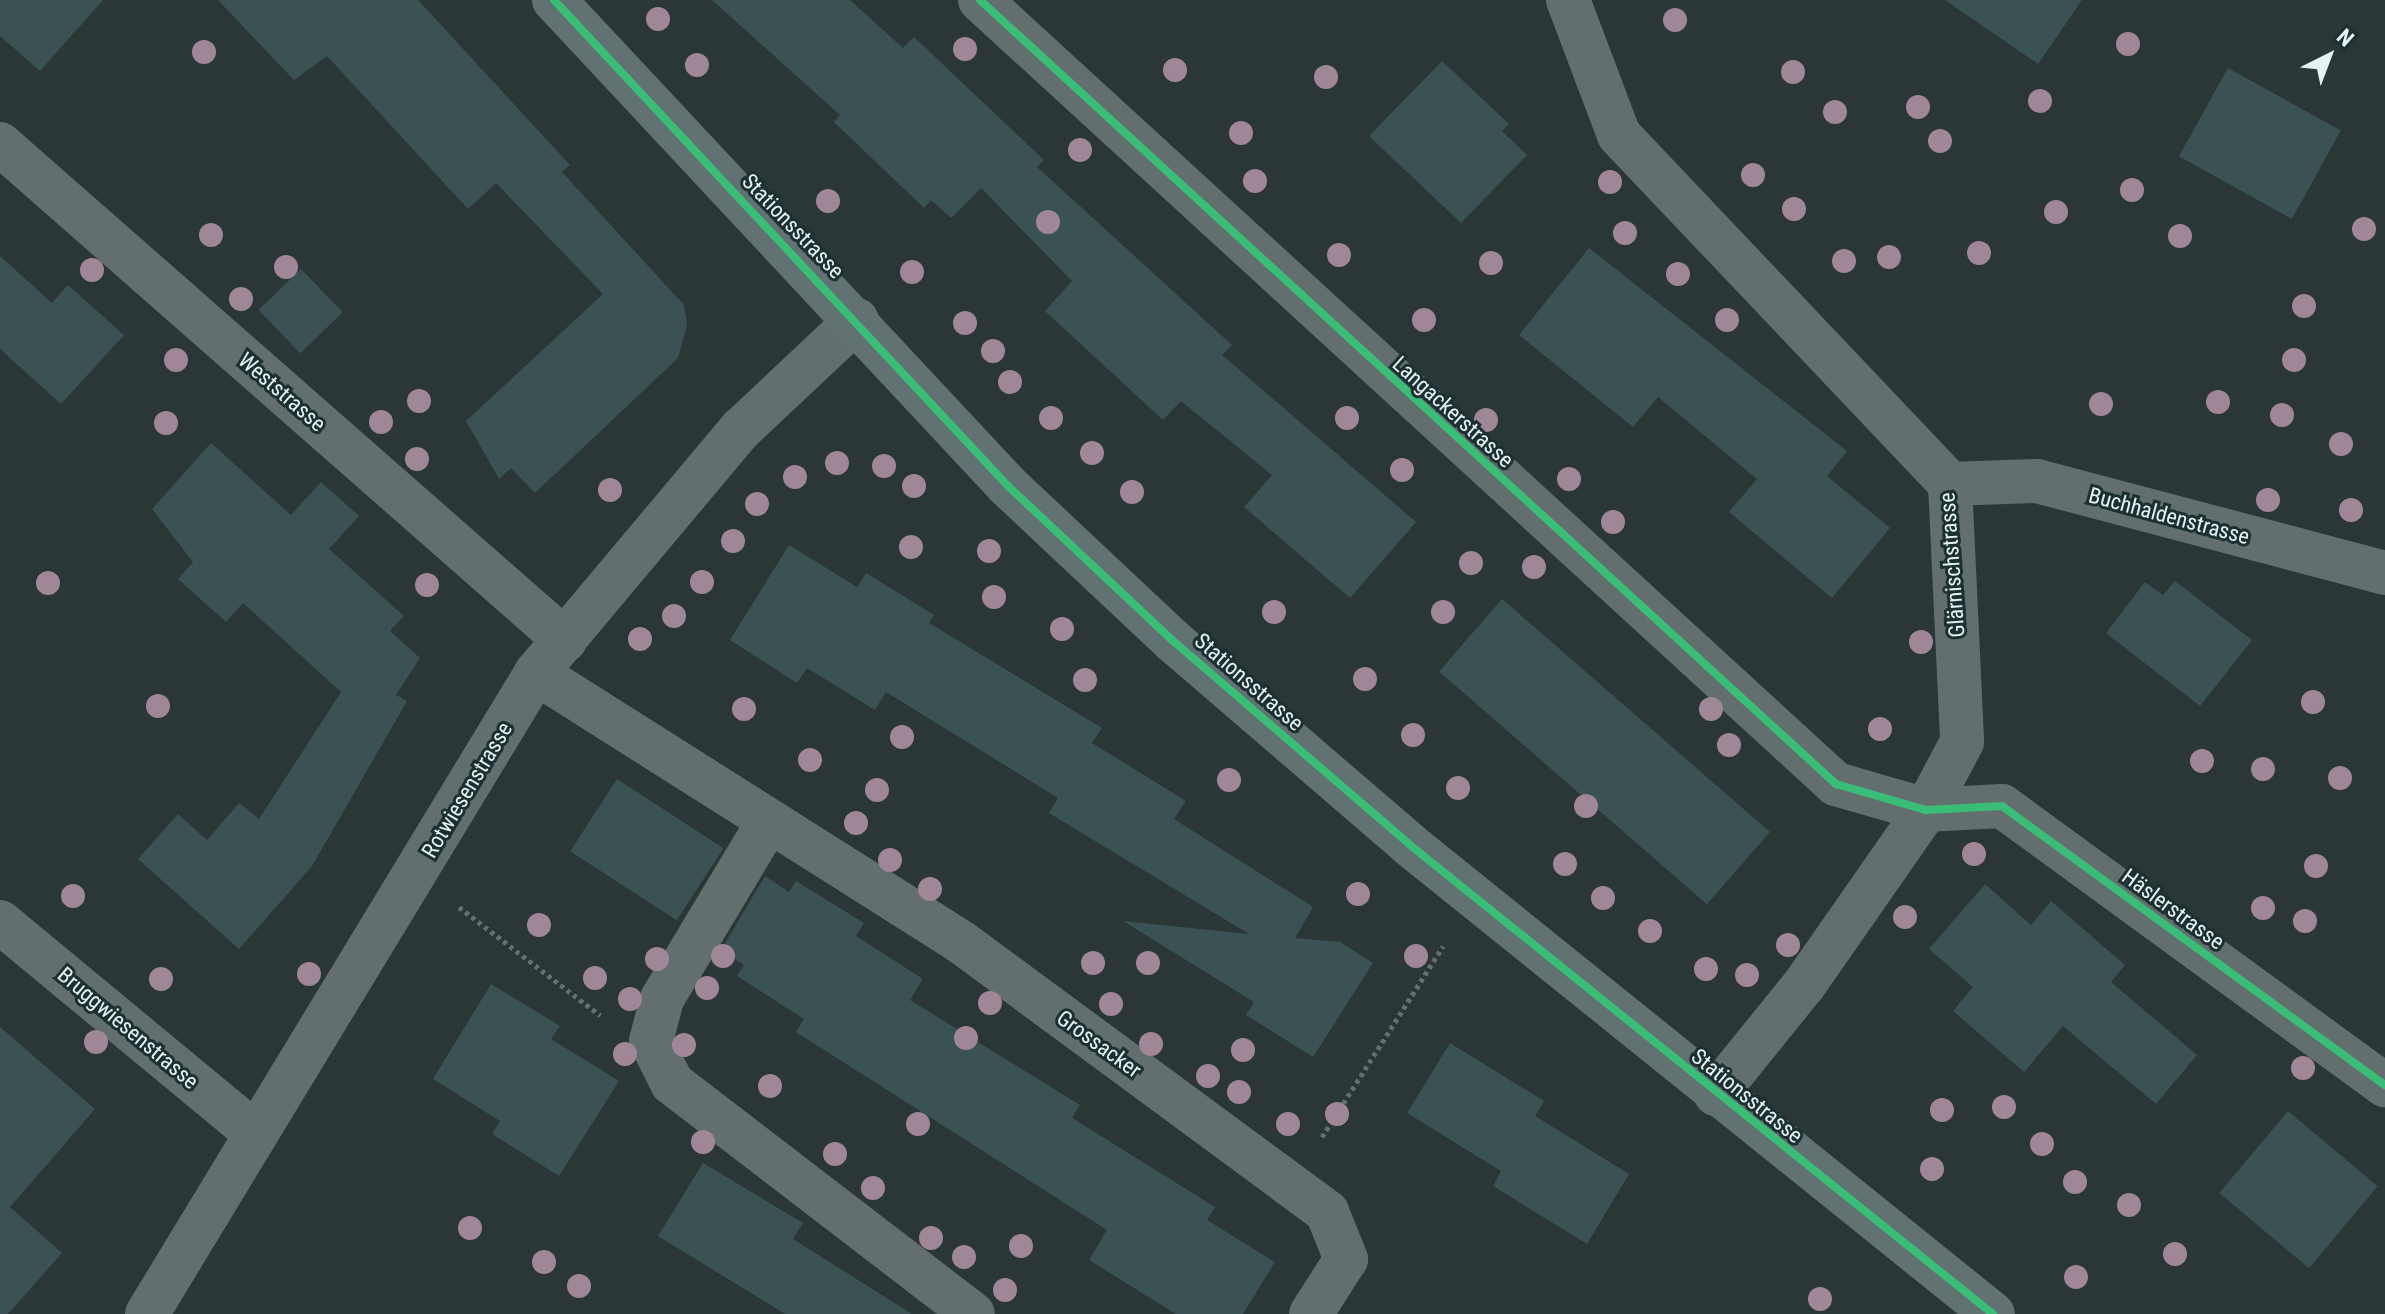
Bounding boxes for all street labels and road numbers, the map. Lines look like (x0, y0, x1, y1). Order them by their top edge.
street label: Stationsstrasse (736, 168, 850, 284)
street label: Weststrasse (233, 347, 331, 437)
street label: Langackerstrasse (1387, 351, 1519, 473)
street label: Buchhaldenstrasse (2086, 482, 2252, 550)
street label: Glärnischstrasse (1934, 491, 1970, 639)
street label: Stationsstrasse (1189, 628, 1309, 736)
street label: Rotwiesenstrasse (416, 717, 518, 863)
street label: Häslerstrasse (2117, 863, 2229, 955)
street label: Bruggwiesenstrasse (52, 962, 204, 1094)
street label: Grossacker (1052, 1005, 1146, 1083)
street label: Stationsstrasse (1686, 1043, 1808, 1149)

